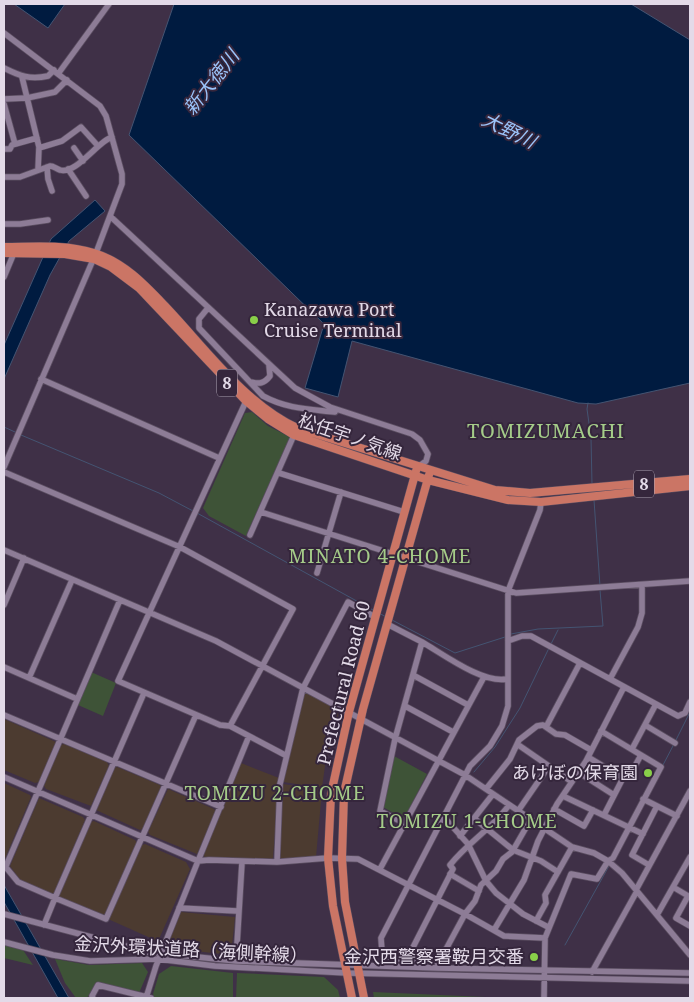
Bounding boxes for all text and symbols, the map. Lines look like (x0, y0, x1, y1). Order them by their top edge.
water label: 新大徳川 (177, 42, 246, 120)
water label: 大野川 (478, 106, 542, 155)
place label: Kanazawa Port Cruise Terminal (264, 297, 402, 342)
marker: Kanazawa Port Cruise Terminal (248, 314, 260, 326)
road number: 8 (217, 369, 237, 396)
street label: 松任宇ノ気線 (295, 407, 405, 465)
district label: TOMIZUMACHI (467, 417, 625, 444)
road number: 8 (634, 470, 654, 498)
district label: MINATO 4-CHOME (289, 543, 471, 569)
street label: Prefectural Road 60 (311, 598, 375, 767)
place label: あけぼの保育園 (512, 760, 638, 784)
marker: あけぼの保育園 (642, 767, 654, 779)
district label: TOMIZU 2-CHOME (185, 780, 365, 806)
district label: TOMIZU 1-CHOME (377, 808, 557, 834)
street label: 金沢外環状道路（海側幹線） (74, 931, 309, 967)
place label: 金沢西警察署鞍月交番 (344, 944, 524, 968)
marker: 金沢西警察署鞍月交番 (528, 951, 540, 963)

